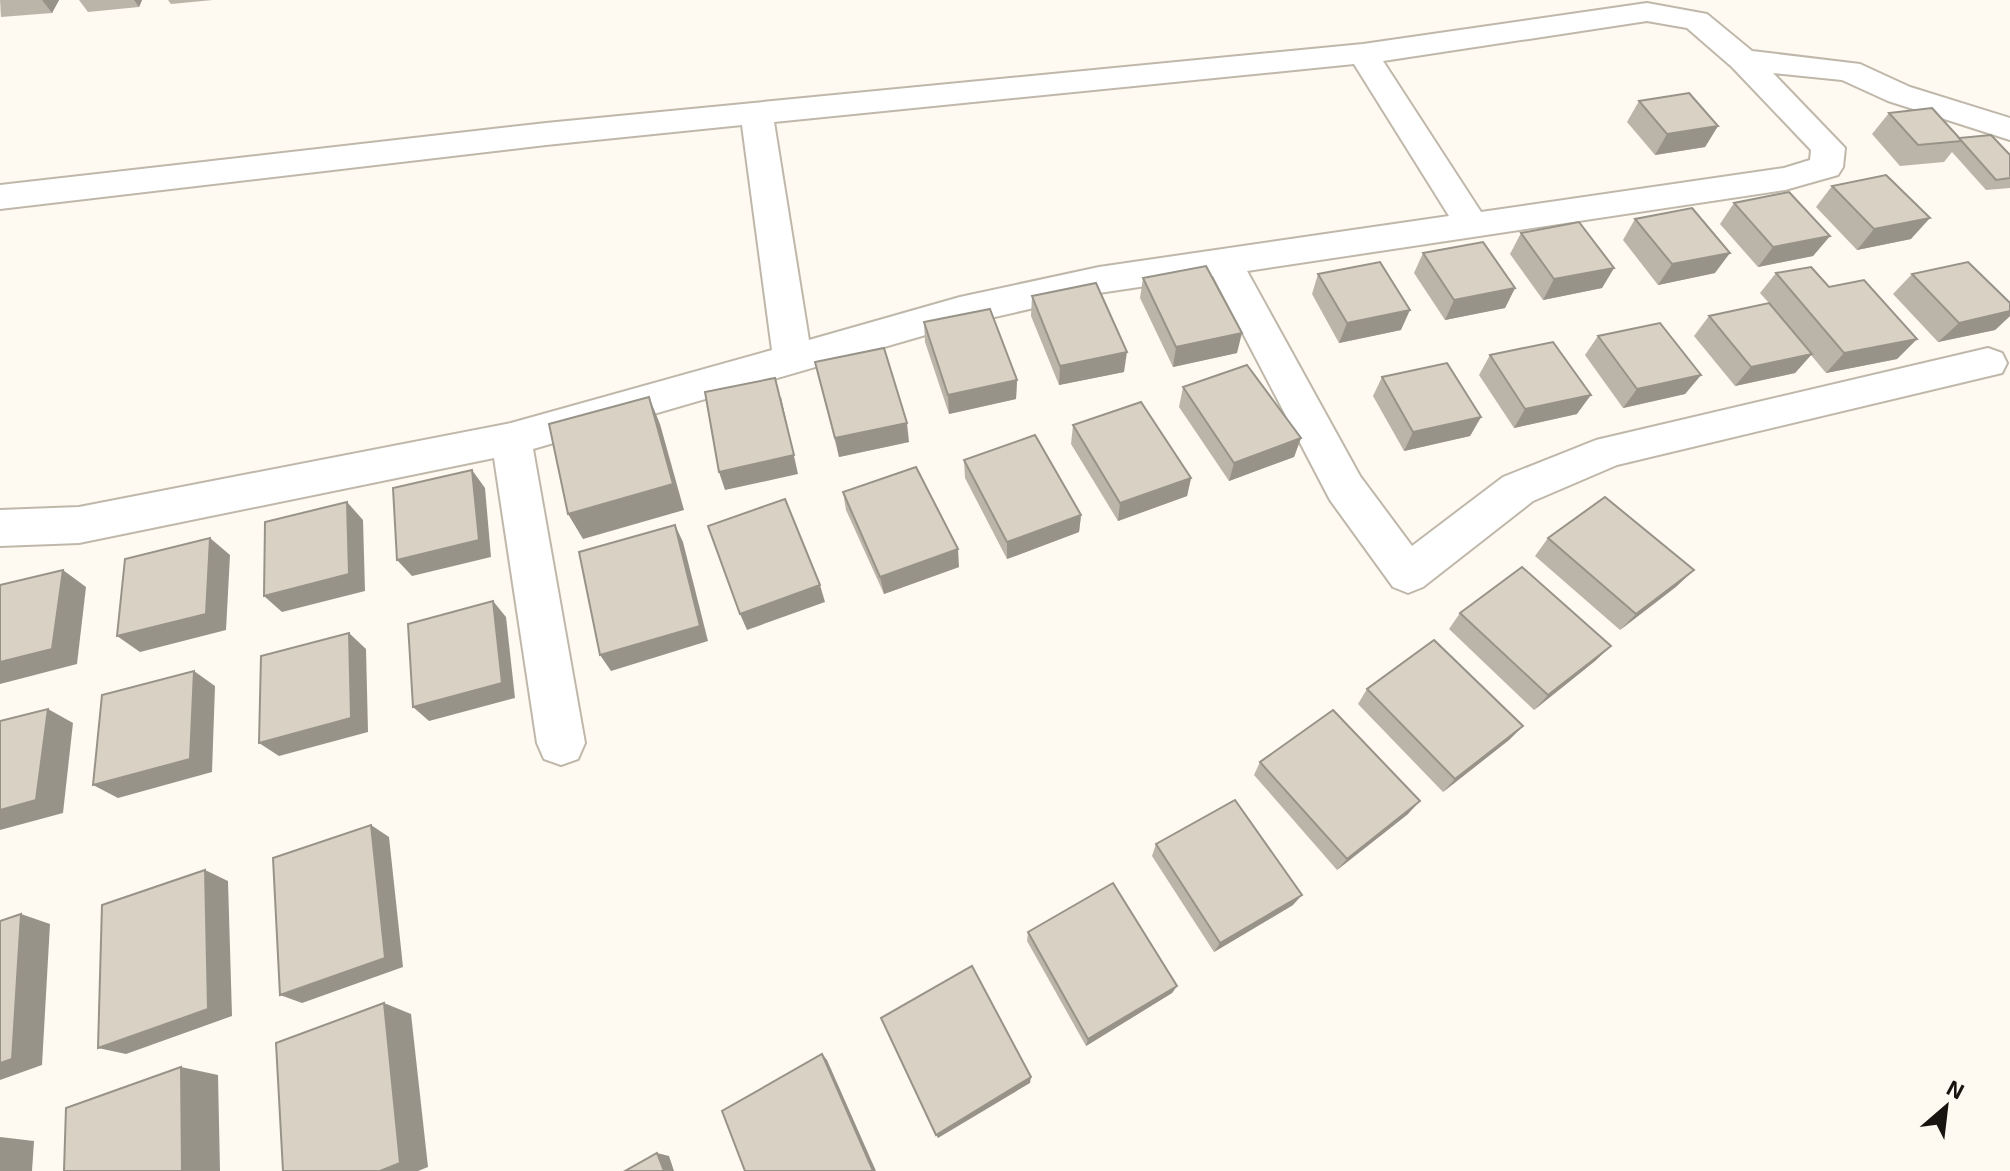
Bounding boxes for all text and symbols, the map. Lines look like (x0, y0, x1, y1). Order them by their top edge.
north arrow (1906, 1067, 1986, 1147)
text: N (1943, 1073, 1969, 1104)

